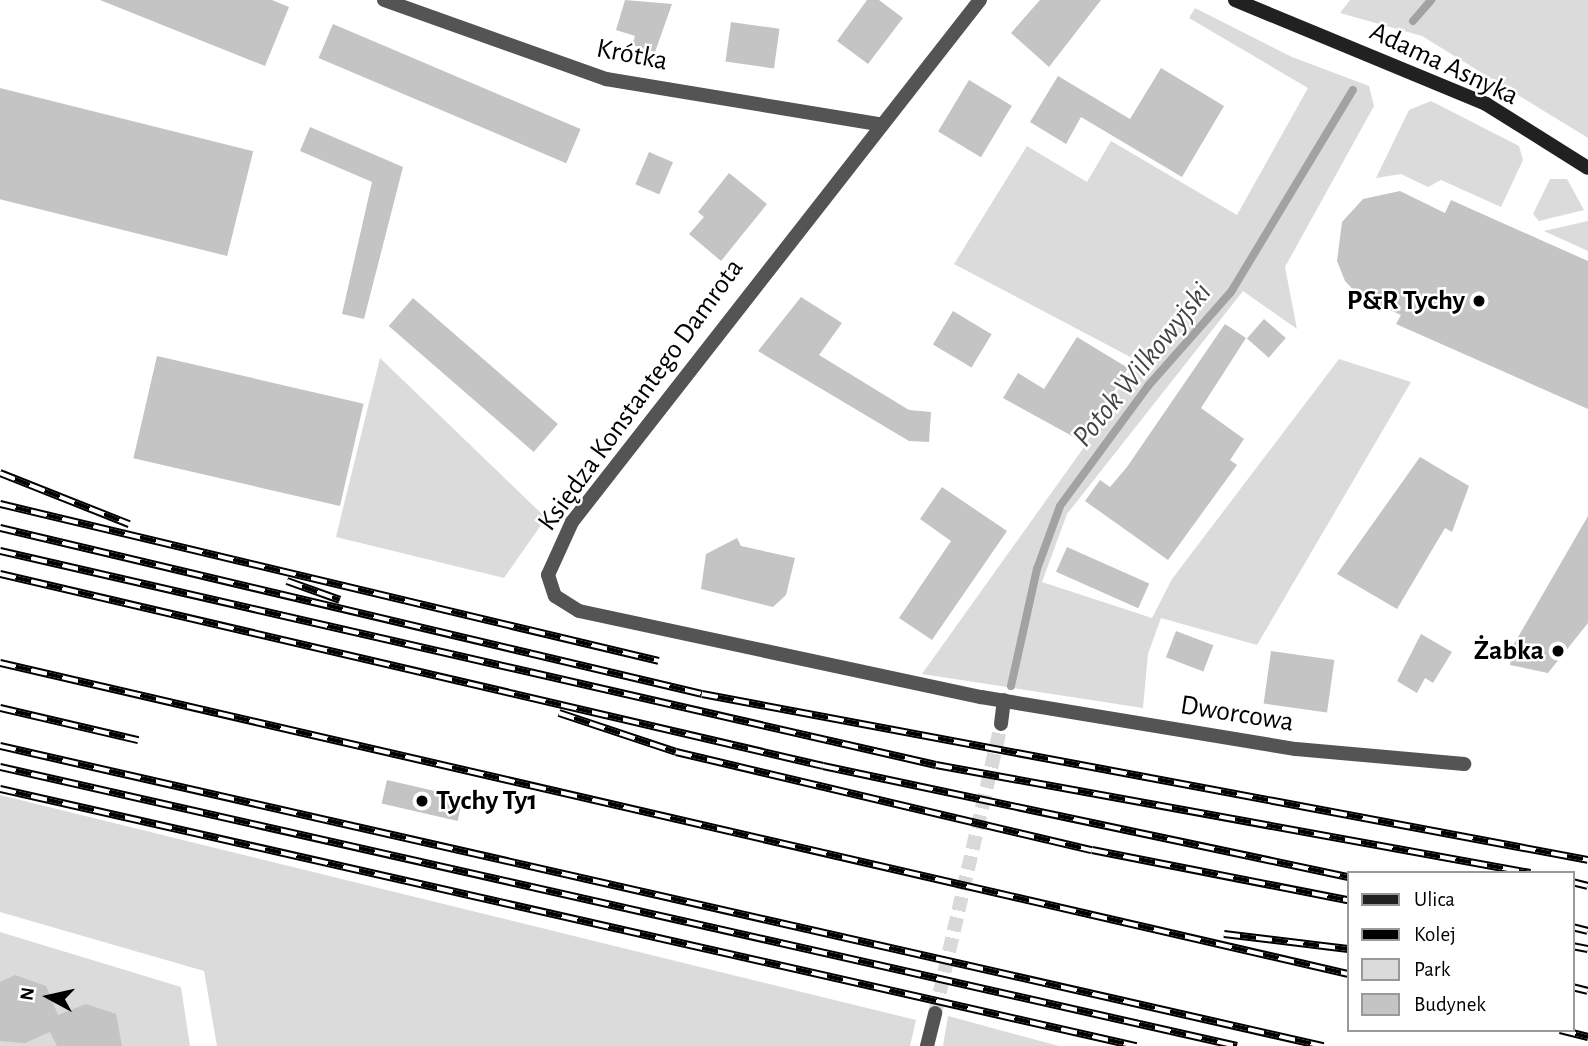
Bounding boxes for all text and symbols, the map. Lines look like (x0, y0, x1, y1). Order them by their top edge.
street label: Adama Asnyka (1364, 15, 1524, 113)
street label: Krótka (594, 32, 670, 78)
street label: Księdza Konstantego Damrota (531, 252, 751, 538)
water label: Potok Wilkowyjski (1065, 276, 1219, 454)
place label: P&R Tychy (1347, 284, 1465, 318)
marker: P&R Tychy (1471, 293, 1487, 309)
place label: Żabka (1474, 634, 1544, 668)
marker: Żabka (1550, 643, 1566, 659)
street label: Dworcowa (1178, 688, 1296, 740)
place label: Tychy Ty1 (436, 784, 537, 818)
marker: Tychy Ty1 (414, 793, 430, 809)
legend (1346, 871, 1574, 1032)
text: Ulica (1414, 889, 1455, 910)
text: Kolej (1414, 924, 1456, 945)
text: Park (1414, 959, 1450, 980)
north arrow (14, 962, 84, 1032)
text: N (17, 986, 38, 1002)
text: Budynek (1414, 994, 1486, 1015)

